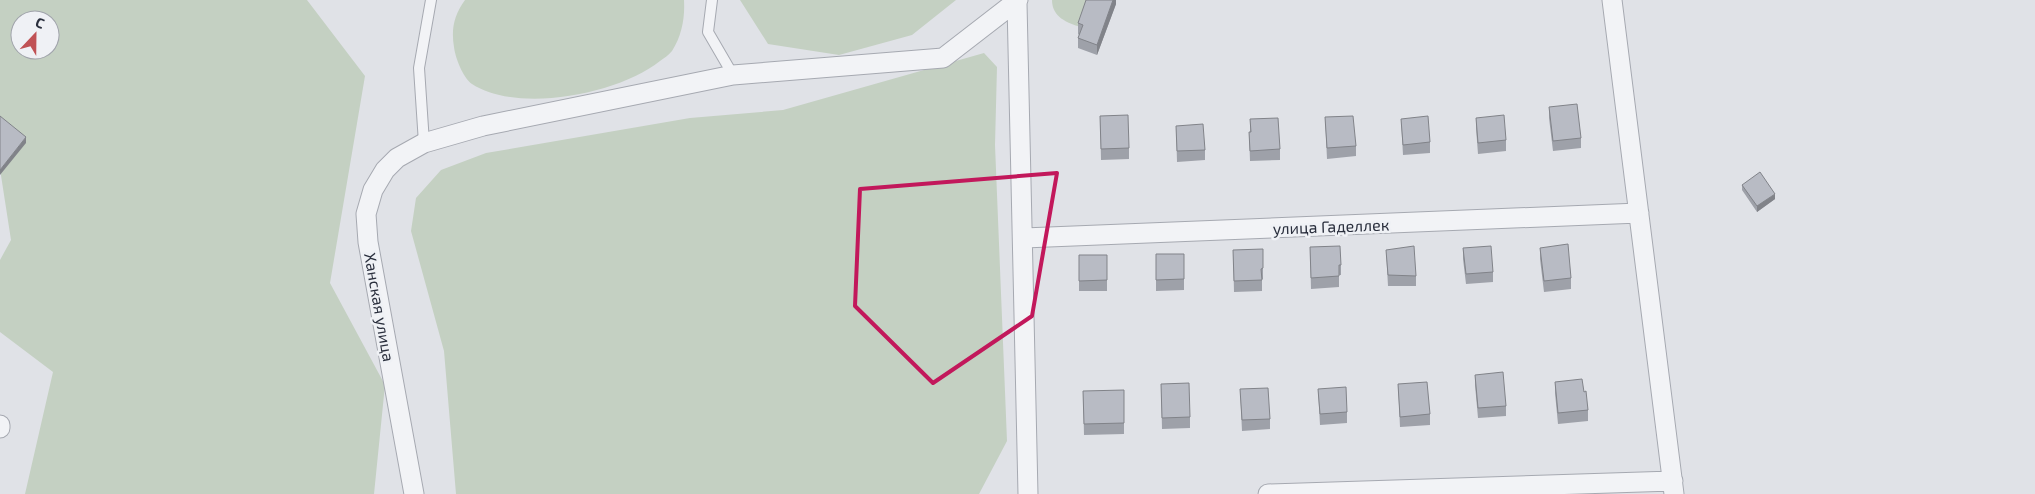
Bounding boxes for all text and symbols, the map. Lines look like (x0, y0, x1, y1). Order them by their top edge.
north arrow (10, 10, 60, 60)
text: С (33, 13, 47, 32)
street label: улица Гаделлек (1272, 214, 1390, 239)
street label: Ханская улица (360, 251, 399, 363)

